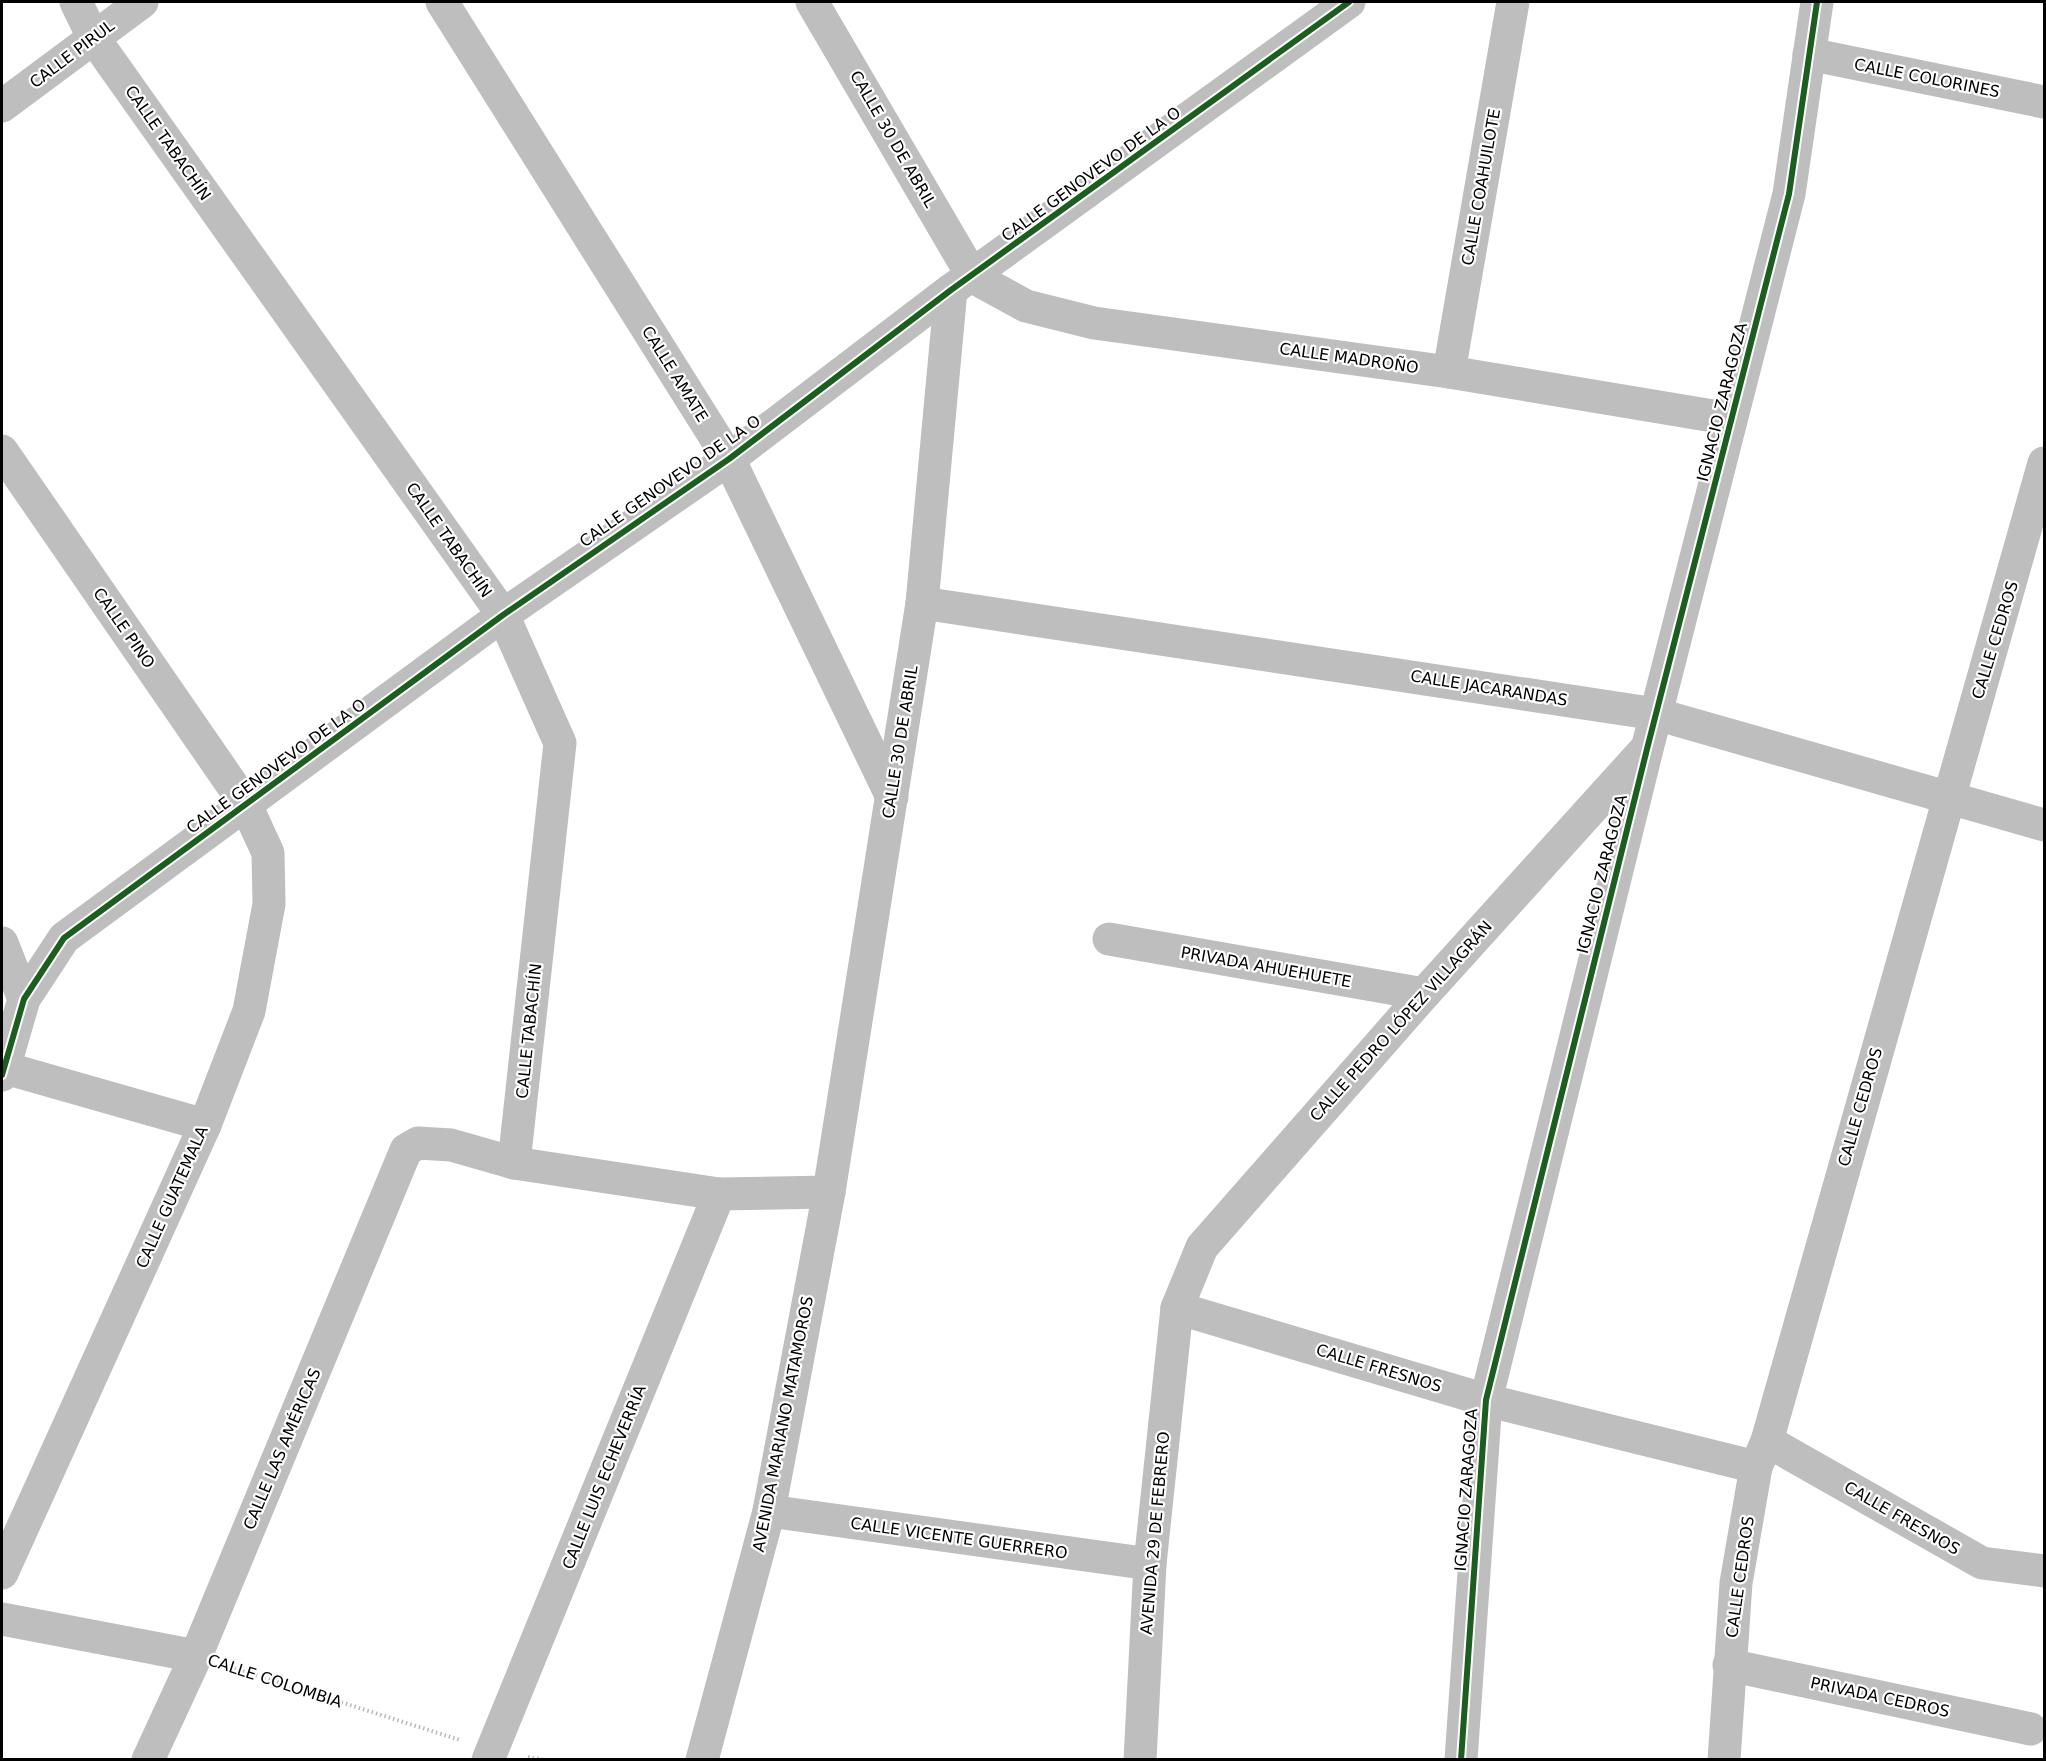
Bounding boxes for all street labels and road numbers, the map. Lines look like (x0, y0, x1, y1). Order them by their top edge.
street label: CALLE PIRUL (26, 16, 118, 92)
street label: CALLE COLORINES (1853, 55, 2001, 101)
street label: CALLE 30 DE ABRIL (846, 67, 940, 211)
street label: CALLE TABACHÍN (121, 82, 215, 204)
street label: CALLE GENOVEVO DE LA O (998, 103, 1184, 245)
street label: CALLE COAHUILOTE (1458, 107, 1504, 267)
street label: IGNACIO ZARAGOZA (1693, 320, 1751, 484)
street label: CALLE AMATE (638, 323, 712, 425)
street label: CALLE MADROÑO (1278, 339, 1420, 377)
street label: CALLE GENOVEVO DE LA O (576, 411, 764, 551)
street label: CALLE TABACHÍN (402, 479, 496, 601)
street label: CALLE CEDROS (1968, 579, 2022, 701)
street label: CALLE PINO (89, 584, 159, 672)
street label: CALLE 30 DE ABRIL (879, 664, 922, 820)
street label: CALLE JACARANDAS (1409, 666, 1569, 710)
street label: CALLE GENOVEVO DE LA O (183, 695, 369, 837)
street label: IGNACIO ZARAGOZA (1573, 792, 1631, 956)
street label: CALLE PEDRO LÓPEZ VILLAGRÁN (1306, 917, 1496, 1125)
street label: PRIVADA AHUEHUETE (1179, 943, 1353, 991)
street label: CALLE TABACHÍN (512, 962, 546, 1100)
street label: CALLE CEDROS (1834, 1045, 1886, 1169)
street label: CALLE GUATEMALA (132, 1123, 212, 1271)
street label: AVENIDA MARIANO MATAMOROS (749, 1294, 817, 1554)
street label: CALLE FRESNOS (1314, 1340, 1444, 1396)
street label: CALLE LAS AMÉRICAS (239, 1365, 325, 1533)
street label: CALLE LUIS ECHEVERRÍA (558, 1382, 650, 1572)
street label: IGNACIO ZARAGOZA (1451, 1408, 1481, 1572)
street label: AVENIDA 29 DE FEBRERO (1137, 1431, 1173, 1635)
street label: CALLE FRESNOS (1841, 1477, 1963, 1559)
street label: CALLE VICENTE GUERRERO (849, 1513, 1069, 1563)
street label: CALLE CEDROS (1722, 1515, 1758, 1639)
street label: CALLE COLOMBIA (205, 1650, 345, 1712)
street label: PRIVADA CEDROS (1809, 1673, 1951, 1721)

